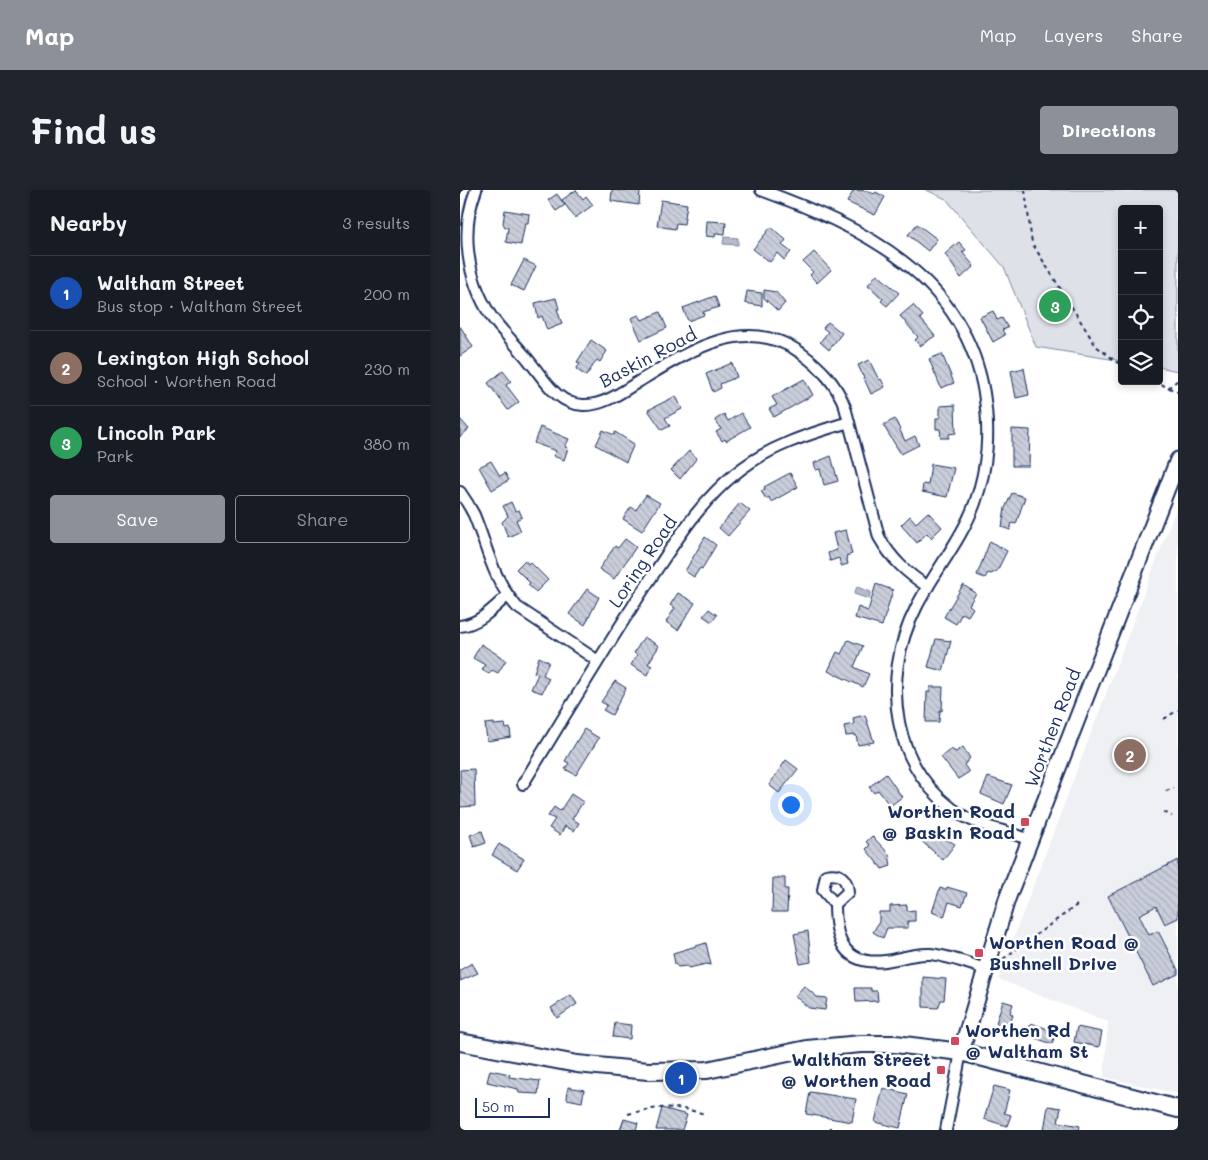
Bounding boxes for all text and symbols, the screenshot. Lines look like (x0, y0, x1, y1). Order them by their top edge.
text: Map (25, 20, 74, 51)
text: Map (980, 23, 1016, 47)
text: Layers (1044, 23, 1103, 47)
text: Share (1131, 23, 1183, 47)
button: Directions (1040, 106, 1178, 154)
text: Find us (30, 107, 157, 153)
map controls (1118, 205, 1163, 385)
button: + (1118, 205, 1163, 250)
text: Nearby (50, 209, 127, 236)
text: 3 results (342, 212, 410, 233)
button: − (1118, 250, 1163, 295)
text: Waltham Street (97, 270, 244, 295)
text: 1 (62, 283, 70, 304)
text: 200 m (363, 283, 410, 304)
pin: 3 (1039, 287, 1071, 325)
text: Bus stop · Waltham Street (97, 295, 303, 316)
button: locate (1118, 295, 1163, 340)
street label: Baskin Road (595, 321, 700, 393)
button: layers (1118, 340, 1163, 385)
text: Lexington High School (97, 345, 309, 370)
text: 2 (62, 358, 70, 379)
text: 230 m (364, 358, 410, 379)
text: School · Worthen Road (97, 370, 276, 391)
text: Lincoln Park (97, 420, 216, 445)
text: 3 (61, 433, 71, 454)
text: 380 m (363, 433, 410, 454)
text: Park (97, 445, 133, 466)
button: Save (50, 495, 225, 543)
button: Share (235, 495, 410, 543)
street label: Loring Road (603, 511, 682, 612)
street label: Worthen Road (1018, 665, 1086, 790)
pin: 2 (1114, 736, 1146, 774)
your location (778, 792, 804, 818)
place label: Worthen Road @ Baskin Road (882, 799, 1015, 844)
marker: Worthen Road @ Baskin Road (1019, 816, 1031, 828)
place label: Worthen Road @ Bushnell Drive (989, 930, 1139, 975)
marker: Worthen Road @ Bushnell Drive (973, 947, 985, 959)
place label: Worthen Rd @ Waltham St (965, 1018, 1089, 1063)
marker: Worthen Rd @ Waltham St (949, 1035, 961, 1047)
place label: Waltham Street @ Worthen Road (781, 1047, 931, 1092)
pin: 1 (665, 1059, 697, 1097)
marker: Waltham Street @ Worthen Road (935, 1064, 947, 1076)
scale bar (475, 1095, 550, 1118)
text: 50 m (482, 1097, 514, 1116)

